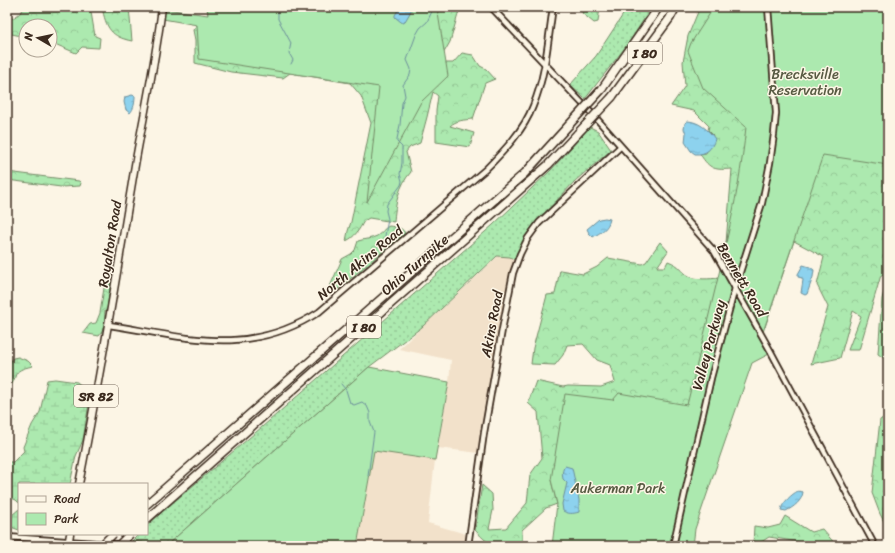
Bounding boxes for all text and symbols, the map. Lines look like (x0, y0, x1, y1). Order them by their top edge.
north arrow (18, 18, 58, 58)
text: N (18, 31, 39, 43)
road number: I 80 (628, 42, 662, 64)
park label: Brecksville Reservation (768, 62, 842, 103)
street label: Royalton Road (91, 197, 129, 289)
street label: North Akins Road (311, 218, 410, 307)
street label: Ohio Turnpike (375, 228, 455, 302)
street label: Bennett Road (710, 238, 775, 324)
street label: Akins Road (473, 287, 511, 360)
street label: Valley Parkway (685, 296, 733, 393)
road number: I 80 (347, 316, 381, 338)
road number: SR 82 (74, 385, 118, 407)
park label: Aukerman Park (570, 476, 665, 501)
legend (18, 483, 148, 535)
text: Road (54, 488, 81, 510)
text: Park (54, 508, 79, 530)

